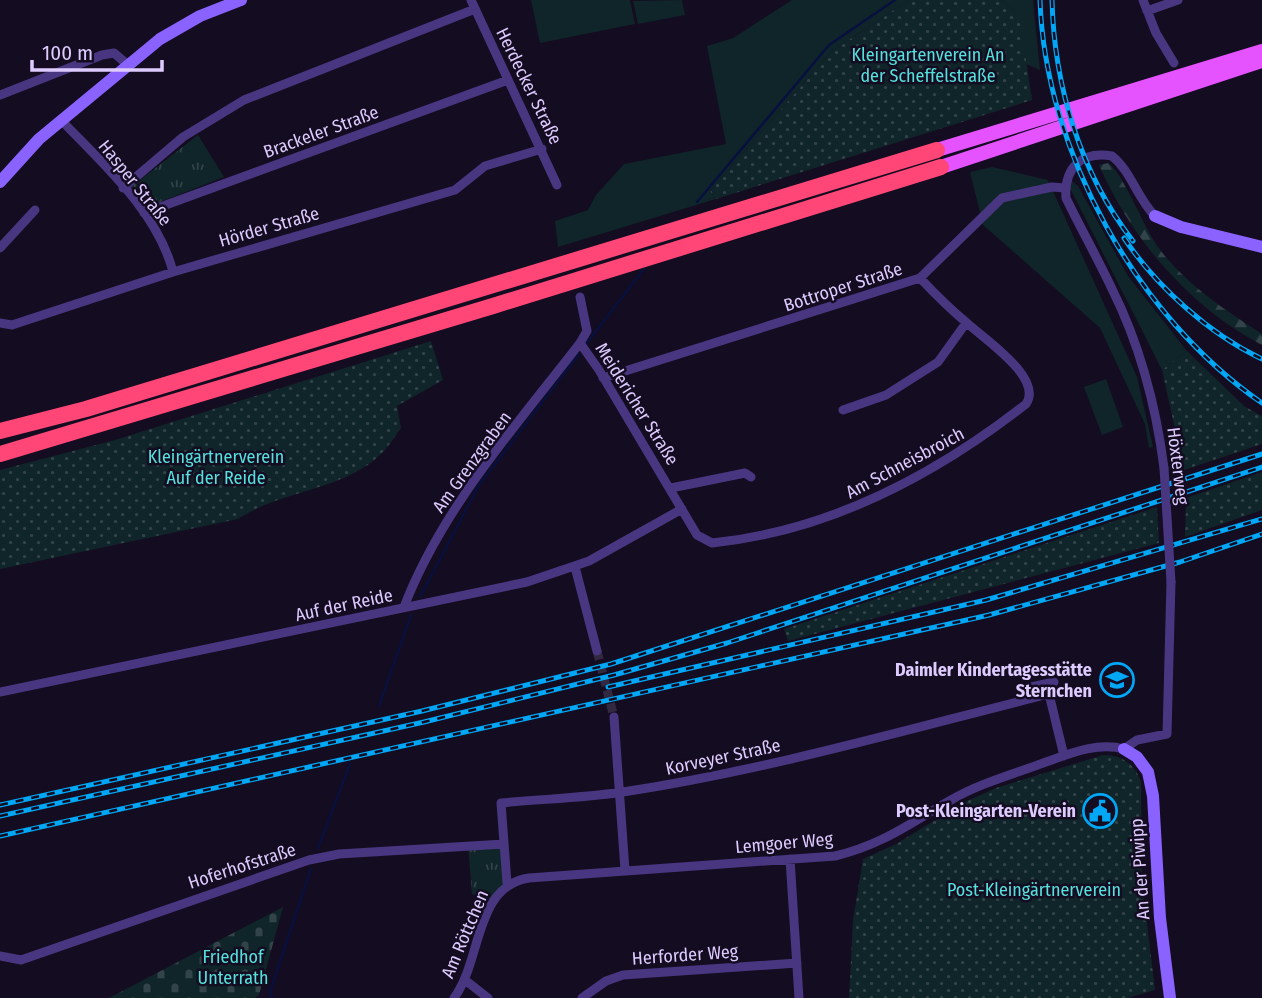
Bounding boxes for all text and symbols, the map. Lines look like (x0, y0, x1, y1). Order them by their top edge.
street label: Herdecker Straße (491, 24, 567, 148)
scale bar (32, 28, 161, 72)
text: 100 m (42, 40, 93, 66)
park label: Kleingartenverein An der Scheffelstraße (852, 44, 1004, 87)
street label: Brackeler Straße (260, 101, 382, 163)
street label: Hasper Straße (94, 136, 176, 230)
street label: Hörder Straße (216, 202, 322, 252)
street label: Bottroper Straße (781, 257, 905, 316)
street label: Meidericher Straße (591, 339, 683, 469)
street label: Am Grenzgraben (428, 407, 516, 517)
street label: Am Schneisbroich (842, 423, 968, 503)
street label: Höxterweg (1162, 426, 1194, 507)
park label: Kleingärtnerverein Auf der Reide (148, 446, 284, 489)
street label: Auf der Reide (293, 584, 395, 626)
place label: Daimler Kindertagesstätte Sternchen (895, 659, 1092, 702)
school or university icon: Daimler Kindertagesstätte Sternchen (1098, 661, 1136, 699)
street label: Korveyer Straße (663, 734, 783, 780)
public building icon: Post-Kleingarten-Verein (1081, 792, 1119, 830)
place label: Post-Kleingarten-Verein (896, 800, 1076, 822)
street label: An der Piwipp (1125, 818, 1155, 920)
street label: Lemgoer Weg (734, 828, 834, 858)
street label: Hoferhofstraße (185, 838, 299, 894)
park label: Post-Kleingärtnerverein (947, 879, 1121, 901)
street label: Am Röttchen (437, 887, 493, 981)
street label: Herforder Weg (631, 940, 739, 970)
park label: Friedhof Unterrath (198, 946, 268, 989)

